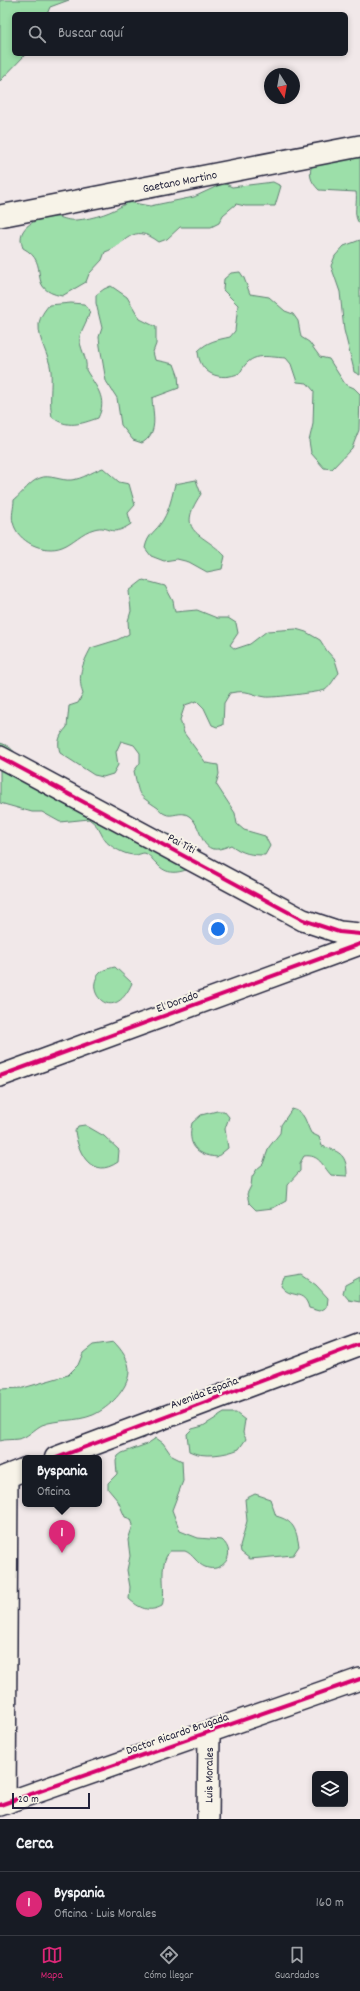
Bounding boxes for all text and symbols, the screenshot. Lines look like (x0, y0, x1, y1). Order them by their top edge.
search box (12, 12, 348, 56)
icon: search (26, 23, 48, 45)
text: Buscar aquí (58, 23, 123, 45)
north arrow (264, 68, 300, 104)
street label: Gaetano Martino (141, 167, 219, 198)
street label: Pai Titi (164, 830, 198, 859)
your location (208, 919, 228, 939)
street label: El Dorado (154, 987, 201, 1018)
street label: Avenida España (168, 1373, 241, 1414)
popup (22, 1455, 102, 1507)
text: Byspania (37, 1461, 87, 1483)
text: Oficina (37, 1483, 70, 1502)
pin: 1 (49, 1520, 75, 1553)
street label: Doctor Ricardo Brugada (124, 1709, 231, 1760)
street label: Luis Morales (201, 1747, 219, 1803)
map controls (312, 1771, 348, 1807)
button: layers (312, 1771, 348, 1807)
scale bar (12, 1791, 90, 1810)
text: 20 m (18, 1792, 39, 1808)
text: Cerca (16, 1833, 53, 1857)
text: Byspania (54, 1883, 104, 1905)
text: 1 (28, 1894, 30, 1913)
text: 160 m (316, 1894, 344, 1913)
text: Oficina · Luis Morales (54, 1905, 156, 1924)
tab: Mapa (41, 1944, 63, 1984)
tab: Cómo llegar (144, 1944, 193, 1984)
tab: Guardados (275, 1944, 319, 1984)

